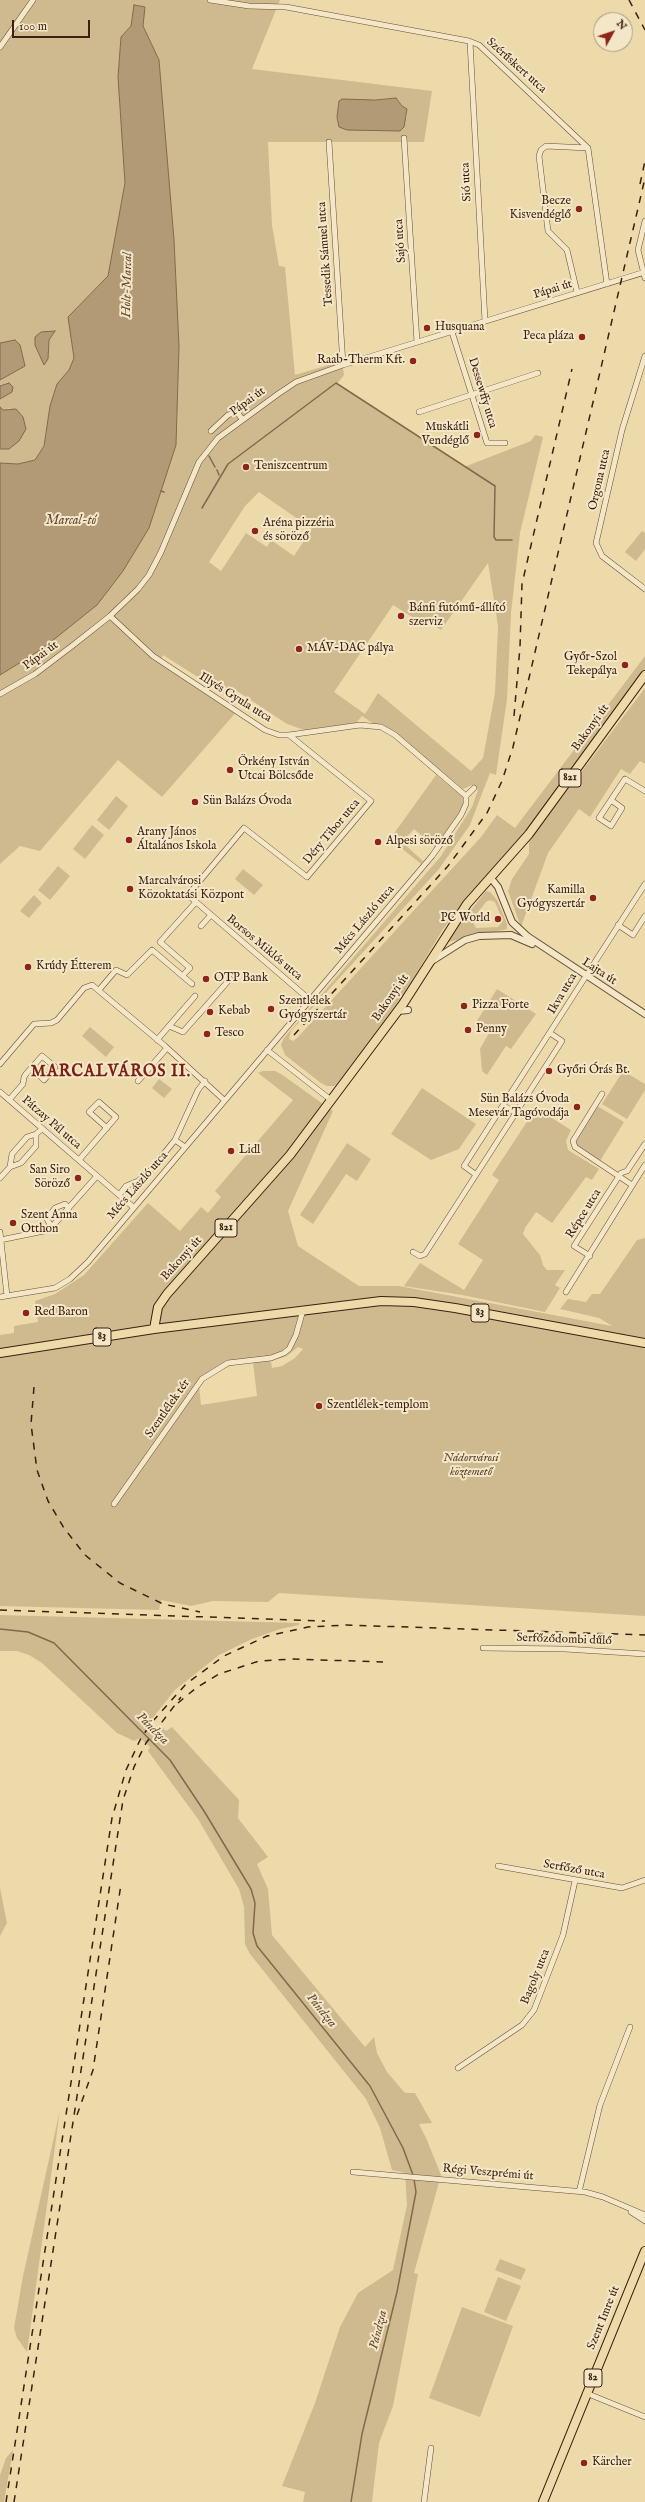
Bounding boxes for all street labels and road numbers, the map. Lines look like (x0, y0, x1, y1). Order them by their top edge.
street label: Szérűskert utca (483, 35, 549, 97)
street label: Sió utca (459, 162, 475, 202)
street label: Tessedik Sámuel utca (315, 201, 337, 307)
street label: Sajó utca (392, 219, 410, 263)
street label: Pápai út (532, 277, 574, 303)
street label: Dessewffy utca (464, 356, 500, 430)
street label: Pápai út (228, 384, 268, 420)
street label: Orgona utca (586, 448, 614, 512)
street label: Pápai út (21, 638, 61, 674)
street label: Illyés Gyula utca (196, 670, 274, 726)
street label: Bakonyi út (569, 702, 613, 754)
road number: 821 (559, 769, 581, 787)
street label: Déry Tibor utca (301, 797, 363, 867)
street label: Mécs László utca (332, 883, 398, 957)
street label: Borsos Miklós utca (223, 912, 305, 984)
street label: Lajta út (579, 955, 619, 989)
street label: Ikva utca (545, 971, 581, 1017)
street label: Bakonyi út (370, 972, 412, 1024)
street label: Pátzay Pál utca (18, 1093, 84, 1153)
street label: Mécs László utca (105, 1149, 171, 1223)
street label: Répce utca (563, 1187, 605, 1241)
road number: 821 (215, 1219, 237, 1237)
street label: Bakonyi út (158, 1234, 206, 1284)
road number: 83 (471, 1304, 489, 1322)
road number: 83 (93, 1328, 111, 1346)
street label: Szentlélek tér (143, 1377, 193, 1441)
street label: Serfőződombi dűlő (516, 1631, 612, 1649)
street label: Serfőző utca (542, 1858, 606, 1882)
street label: Bagoly utca (518, 1947, 554, 2007)
street label: Régi Veszprémi út (442, 2162, 534, 2184)
street label: Szent Imre út (585, 2284, 623, 2352)
road number: 82 (584, 2369, 602, 2387)

